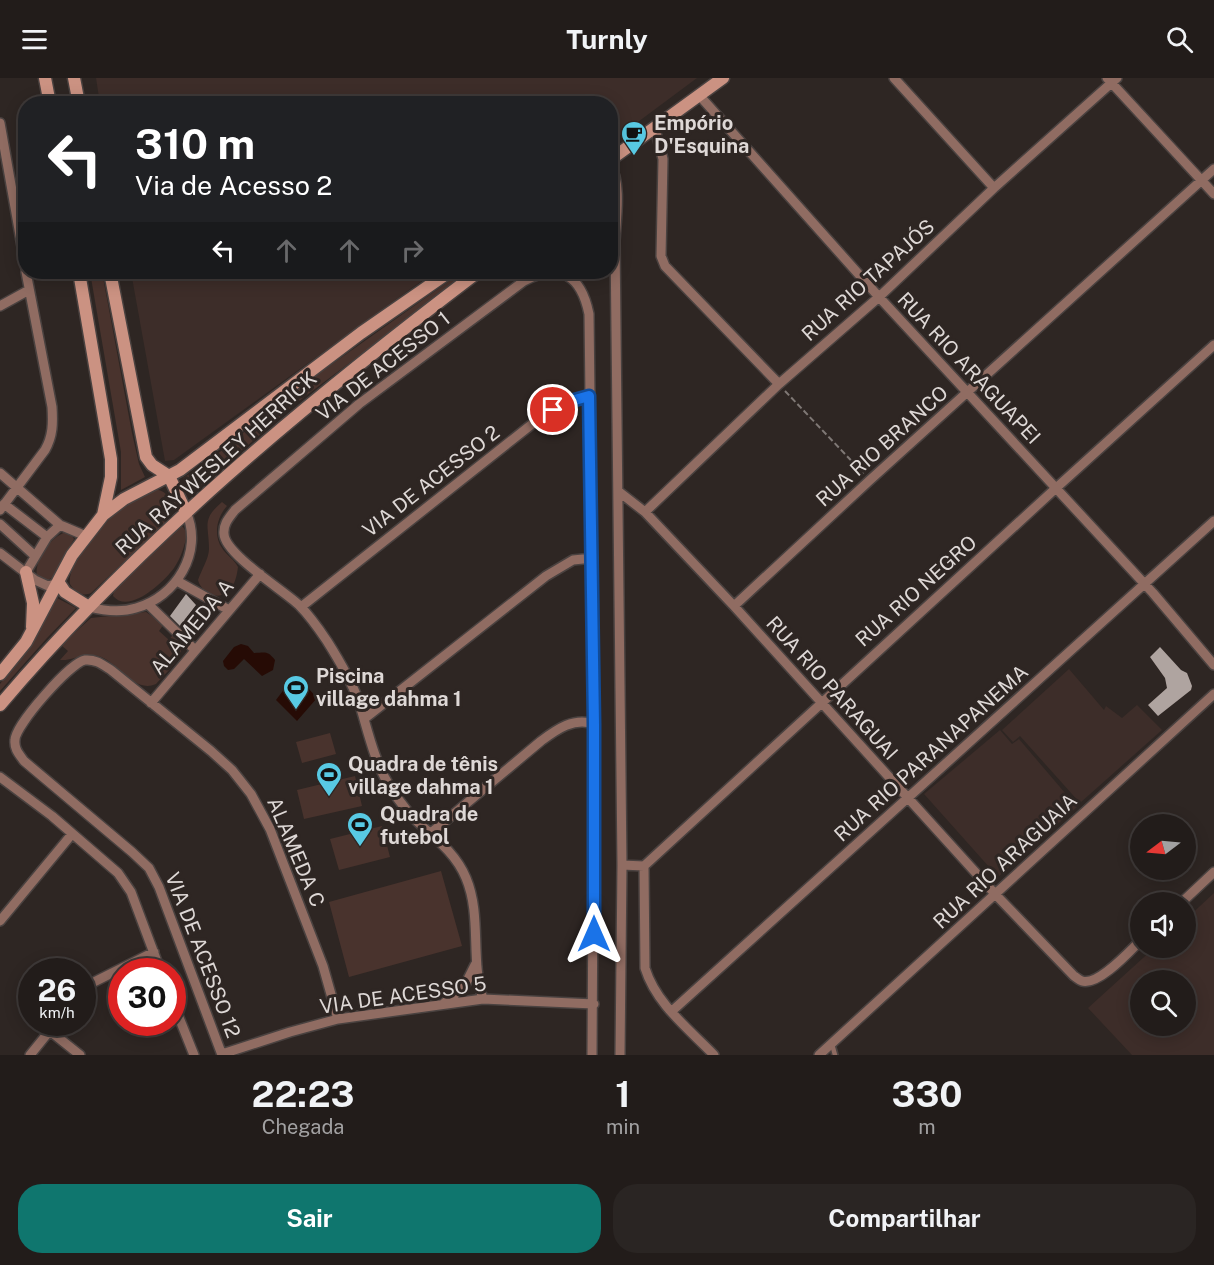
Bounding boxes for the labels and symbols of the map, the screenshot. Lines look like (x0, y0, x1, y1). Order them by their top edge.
place label: Empório D'Esquina (654, 111, 749, 158)
cafe icon: Empório D'Esquina (619, 119, 649, 157)
street label: RUA RIO TAPAJÓS (796, 213, 939, 346)
street label: RUA RIO ARAGUAPEI (892, 287, 1046, 449)
street label: VIA DE ACESSO 1 (311, 306, 455, 426)
street label: RUA RAY WESLEY HERRICK (111, 366, 321, 560)
street label: RUA RIO BRANCO (811, 380, 953, 512)
pin (527, 384, 578, 435)
street label: VIA DE ACESSO 2 (358, 420, 504, 542)
street label: RUA RIO NEGRO (851, 530, 981, 652)
street label: ALAMEDA A (145, 574, 239, 680)
street label: RUA RIO PARAGUAI (761, 611, 903, 765)
street label: RUA RIO PARANAPANEMA (829, 660, 1033, 846)
place label: Piscina village dahma 1 (316, 664, 462, 711)
sports icon: Piscina village dahma 1 (281, 673, 311, 711)
place label: Quadra de tênis village dahma 1 (348, 752, 498, 799)
sports icon: Quadra de tênis village dahma 1 (314, 760, 344, 798)
street label: RUA RIO ARAGUAIA (928, 788, 1082, 934)
street label: ALAMEDA C (262, 794, 330, 910)
place label: Quadra de futebol (380, 802, 478, 849)
sports icon: Quadra de futebol (345, 810, 375, 848)
north arrow (1130, 814, 1196, 880)
street label: VIA DE ACESSO 12 (160, 869, 246, 1041)
position arrow (562, 902, 626, 966)
speed limit sign: 30 (108, 958, 186, 1036)
street label: VIA DE ACESSO 5 (318, 971, 488, 1019)

